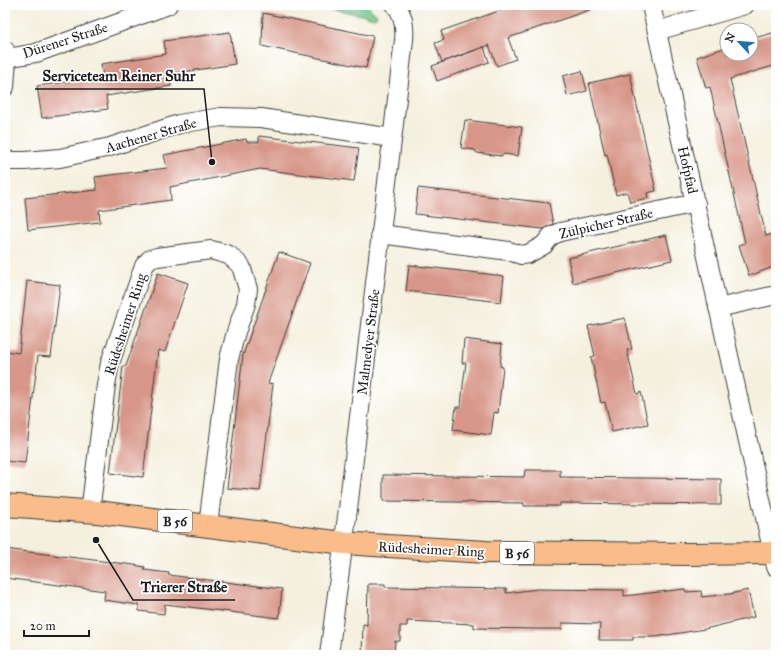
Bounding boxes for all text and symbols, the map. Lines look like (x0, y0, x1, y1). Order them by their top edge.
street label: Dürener Straße (20, 19, 110, 62)
north arrow (719, 22, 759, 62)
text: N (723, 30, 739, 45)
callout: Serviceteam Reiner Suhr (35, 62, 204, 89)
text: Serviceteam Reiner Suhr (43, 67, 196, 85)
street label: Aachener Straße (103, 114, 199, 157)
street label: Hofpfad (674, 145, 701, 196)
street label: Zülpicher Straße (558, 204, 655, 243)
street label: Rüdesheimer Ring (101, 271, 150, 377)
street label: Malmedyer Straße (354, 288, 383, 396)
road number: B 56 (158, 510, 192, 532)
street label: Rüdesheimer Ring (378, 538, 485, 561)
road number: B 56 (500, 542, 534, 564)
callout: Trierer Straße (133, 573, 235, 600)
text: Trierer Straße (140, 578, 228, 596)
scale bar (24, 612, 89, 638)
text: 20 m (30, 619, 56, 633)

